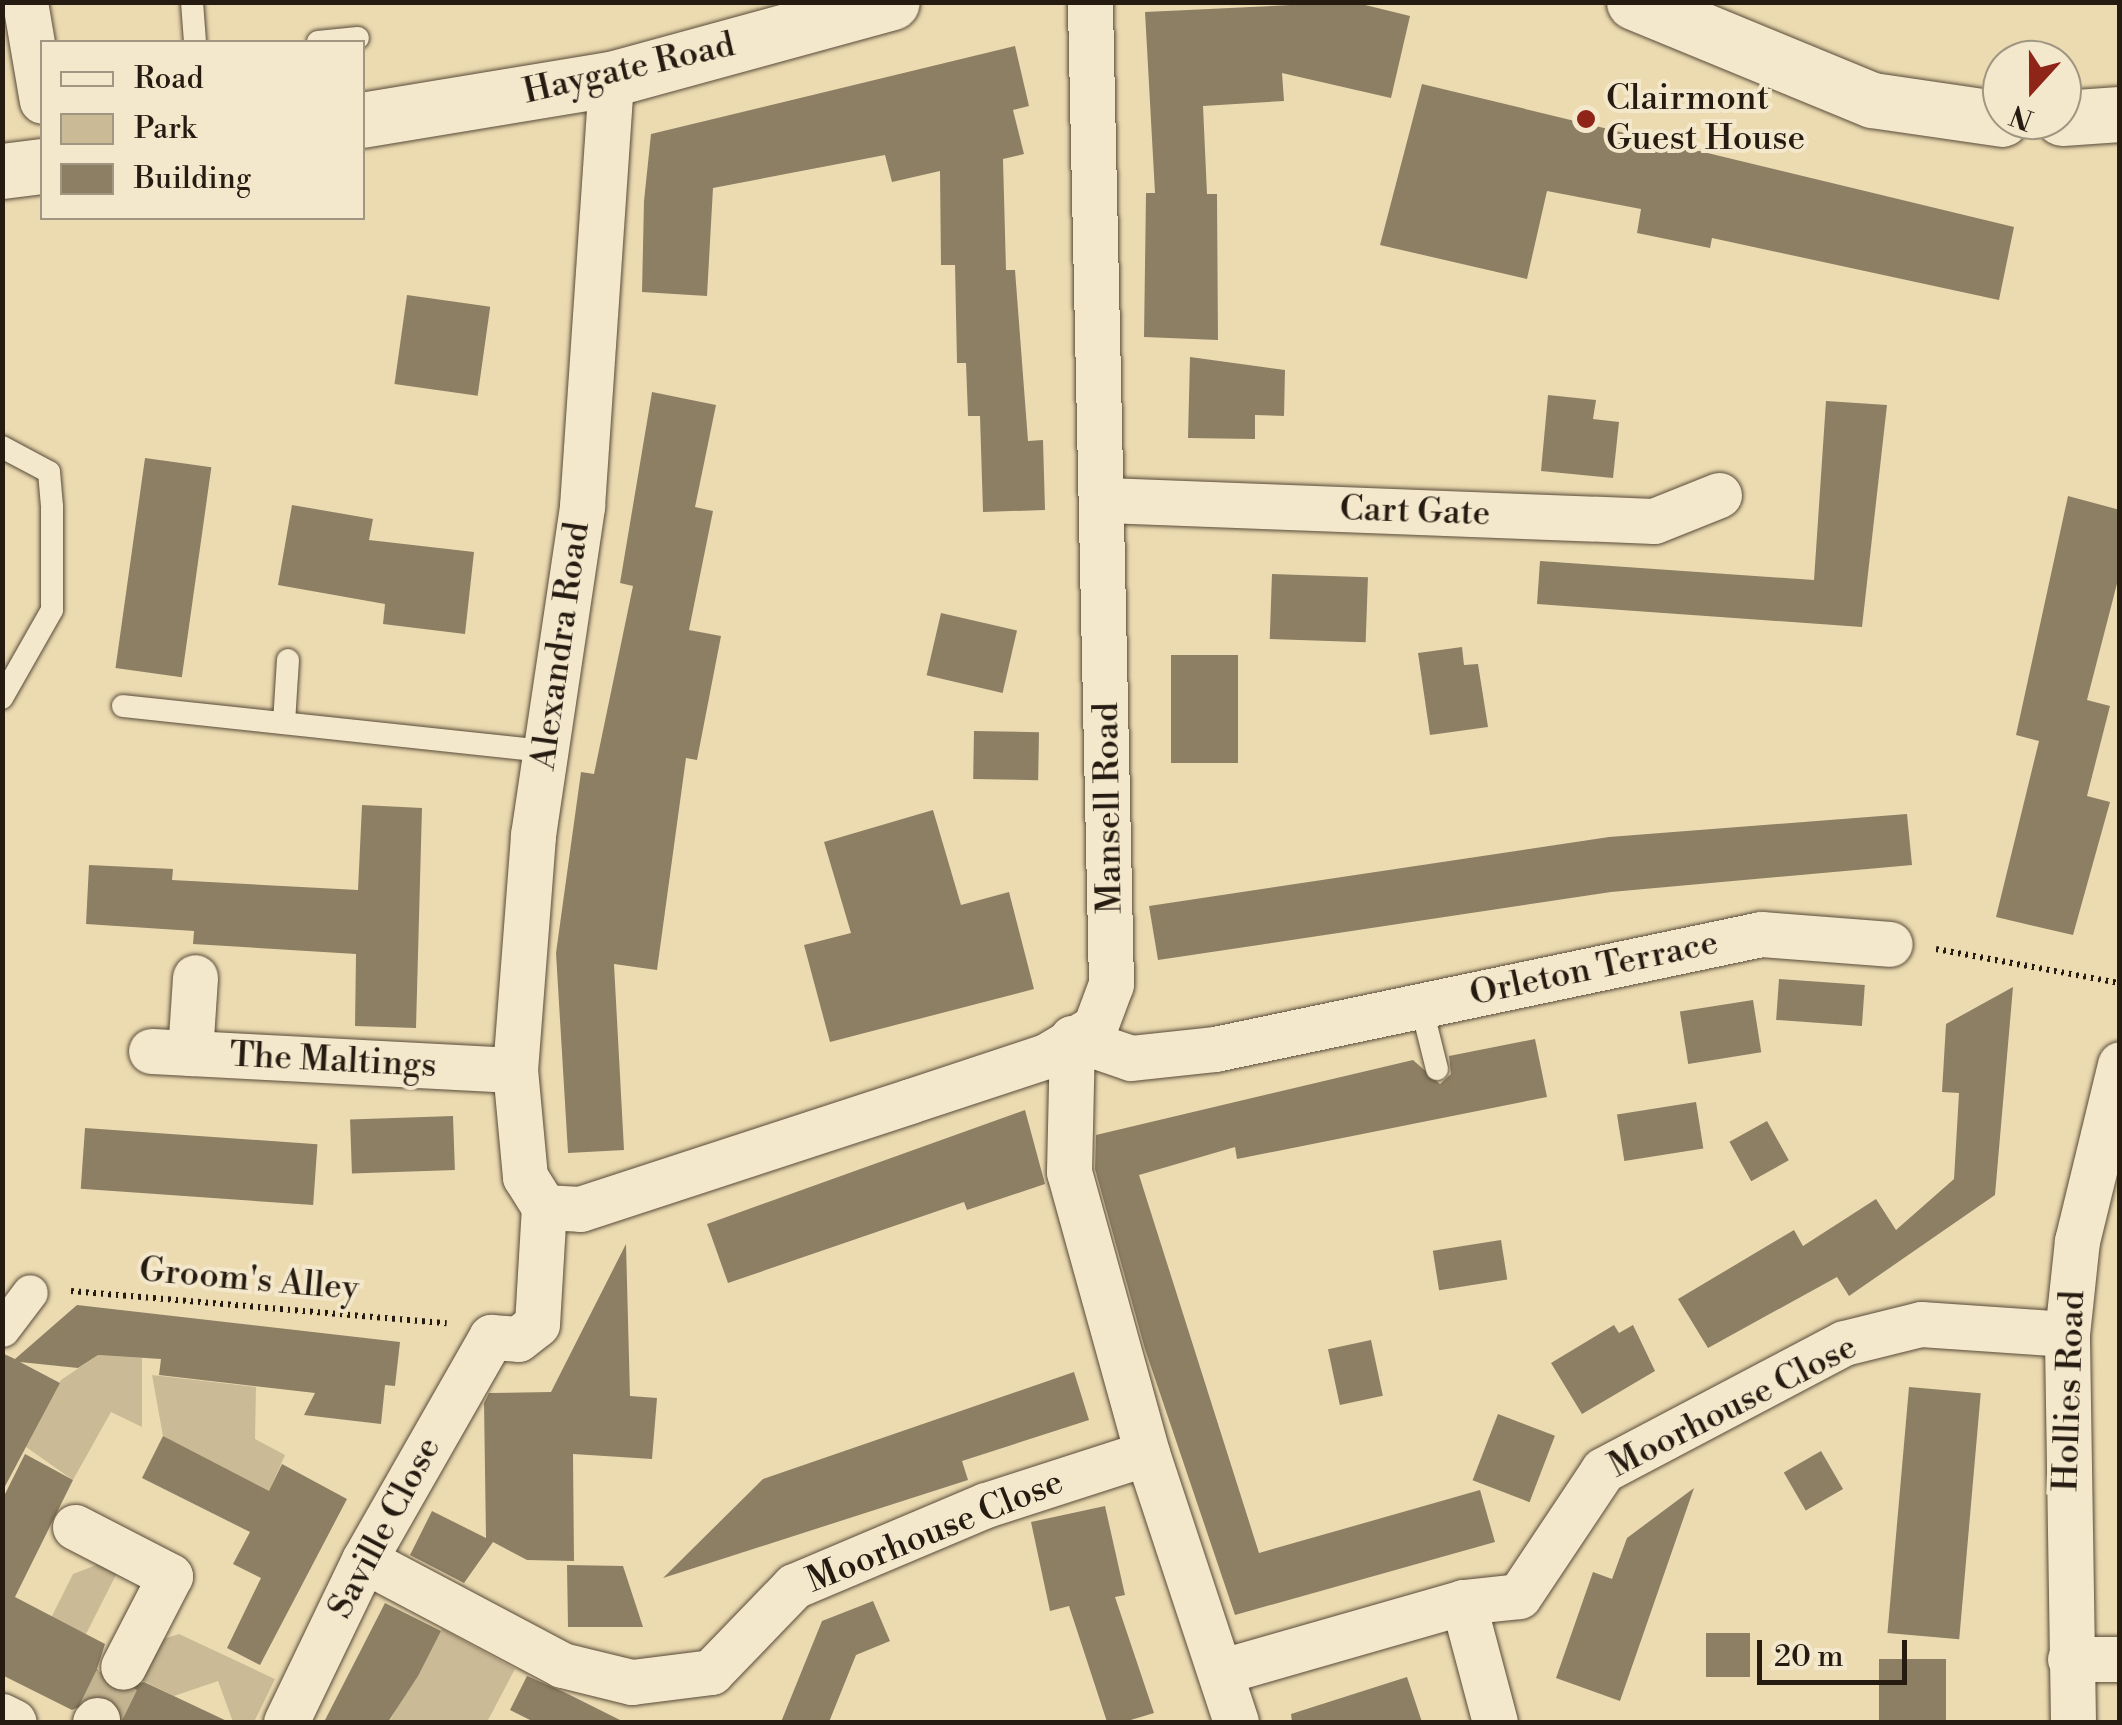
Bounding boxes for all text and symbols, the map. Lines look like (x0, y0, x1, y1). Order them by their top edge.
street label: Haygate Road (519, 24, 739, 114)
legend (40, 40, 365, 220)
north arrow (1982, 40, 2082, 140)
text: Road (134, 60, 204, 98)
place label: Clairmont Guest House (1606, 78, 1805, 160)
text: N (2005, 96, 2038, 137)
marker: Clairmont Guest House (1575, 108, 1597, 130)
text: Park (134, 110, 196, 148)
text: Building (134, 160, 251, 198)
street label: Cart Gate (1339, 488, 1491, 536)
street label: Alexandra Road (523, 519, 599, 773)
street label: Mansell Road (1086, 702, 1132, 914)
street label: Orleton Terrace (1466, 922, 1722, 1016)
street label: The Maltings (229, 1035, 437, 1087)
street label: Groom's Alley (138, 1249, 360, 1311)
street label: Hollies Road (2045, 1290, 2095, 1492)
street label: Moorhouse Close (1602, 1326, 1864, 1488)
street label: Saville Close (320, 1430, 450, 1626)
street label: Moorhouse Close (801, 1461, 1069, 1603)
scale bar (1762, 1620, 1912, 1682)
text: 20 m (1774, 1638, 1843, 1676)

